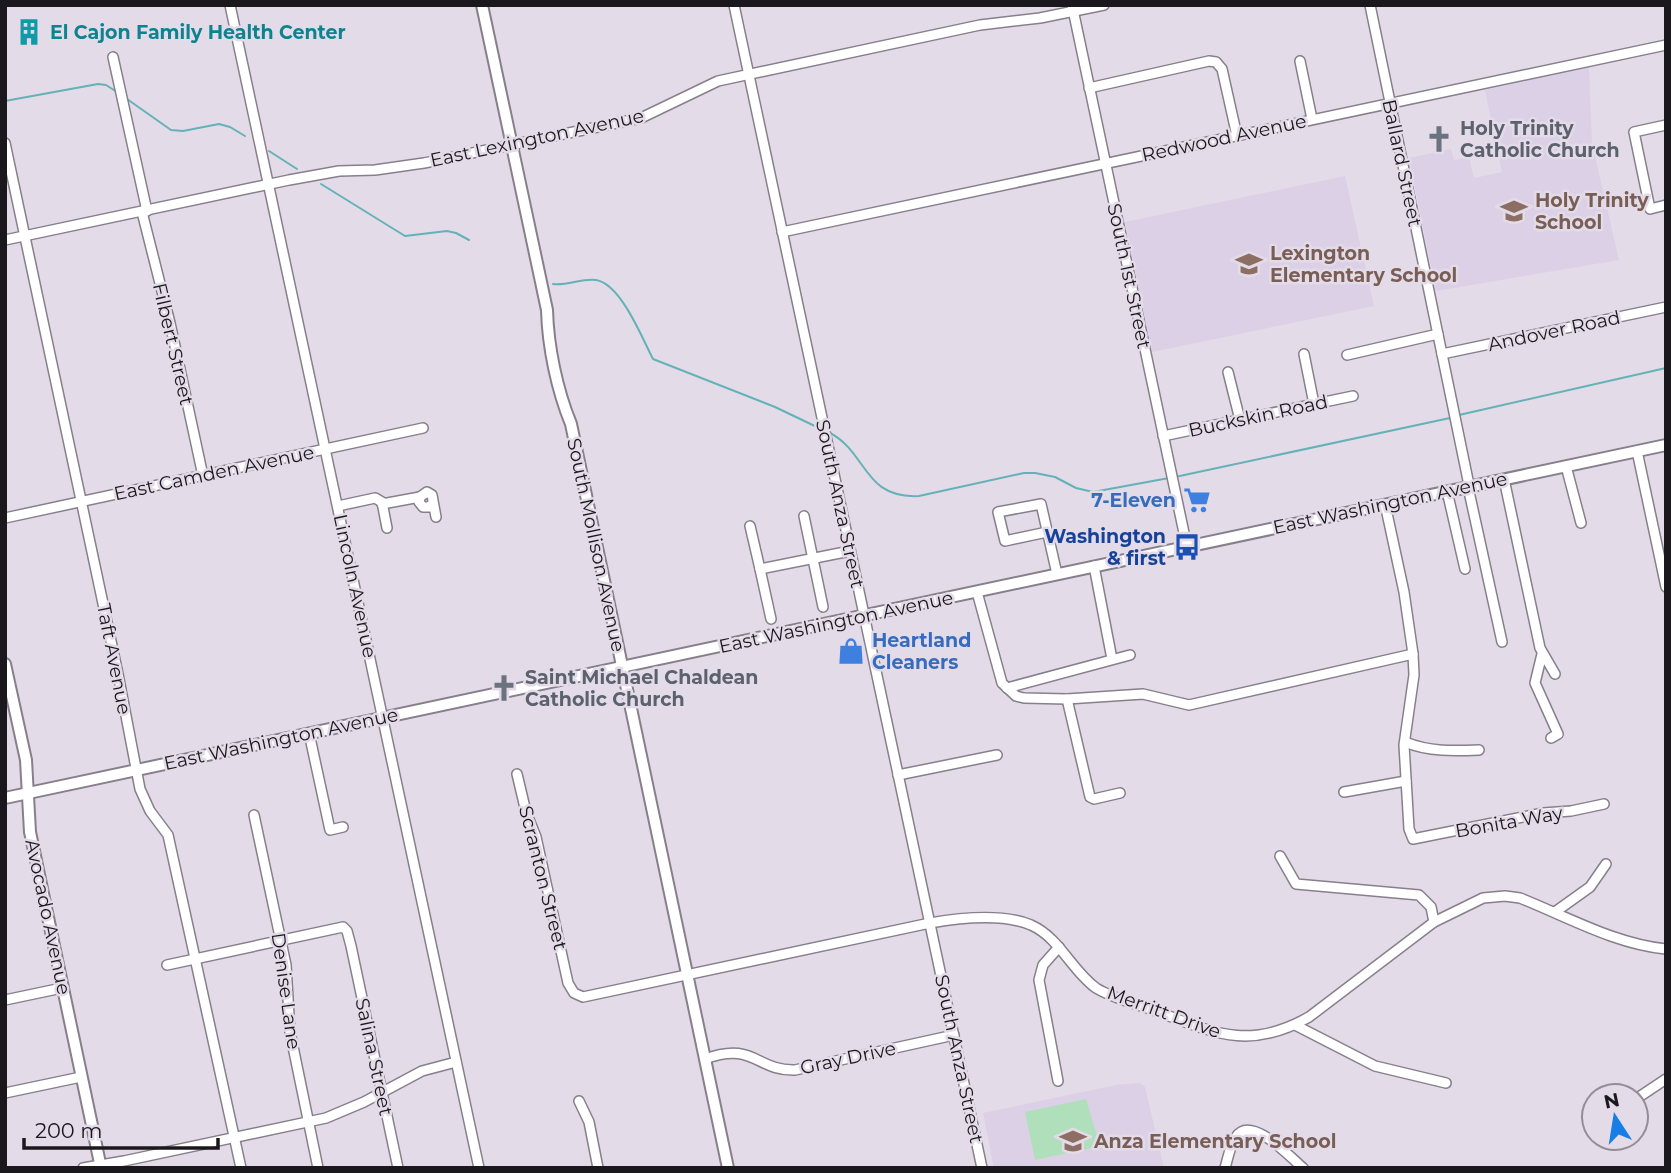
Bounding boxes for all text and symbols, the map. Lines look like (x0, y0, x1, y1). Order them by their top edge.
building icon: El Cajon Family Health Center (14, 17, 44, 47)
place label: El Cajon Family Health Center (50, 21, 346, 44)
street label: Ballard Street (1377, 97, 1427, 229)
street label: East Lexington Avenue (428, 104, 646, 172)
street label: Redwood Avenue (1139, 109, 1309, 167)
place label: Holy Trinity Catholic Church (1460, 117, 1620, 162)
church icon: Holy Trinity Catholic Church (1424, 124, 1454, 154)
place label: Holy Trinity School (1535, 189, 1649, 234)
school or university icon: Holy Trinity School (1499, 196, 1529, 226)
street label: South 1st Street (1102, 201, 1156, 351)
place label: Lexington Elementary School (1270, 242, 1457, 287)
school or university icon: Lexington Elementary School (1234, 249, 1264, 279)
street label: Filbert Street (148, 281, 198, 408)
street label: Andover Road (1486, 306, 1622, 356)
street label: Buckskin Road (1186, 390, 1330, 442)
street label: South Anza Street (811, 418, 869, 591)
street label: South Mollison Avenue (562, 436, 630, 654)
street label: East Camden Avenue (112, 441, 316, 505)
street label: East Washington Avenue (1271, 467, 1509, 539)
supermarket icon: 7-Eleven (1182, 485, 1212, 515)
place label: 7-Eleven (1091, 489, 1176, 512)
street label: Lincoln Avenue (329, 512, 381, 660)
place label: Washington & first (1044, 525, 1166, 570)
bus stop icon: Washington & first (1172, 532, 1202, 562)
street label: East Washington Avenue (717, 586, 955, 658)
street label: Taft Avenue (92, 602, 136, 716)
place label: Heartland Cleaners (872, 629, 971, 674)
shop icon: Heartland Cleaners (836, 636, 866, 666)
place label: Saint Michael Chaldean Catholic Church (525, 666, 758, 711)
church icon: Saint Michael Chaldean Catholic Church (489, 673, 519, 703)
street label: East Washington Avenue (162, 703, 400, 775)
street label: Bonita Way (1453, 801, 1565, 843)
street label: Scranton Street (514, 803, 572, 953)
street label: Avocado Avenue (20, 837, 76, 997)
street label: Denise Lane (266, 931, 306, 1051)
street label: South Anza Street (930, 973, 988, 1146)
street label: Merritt Drive (1104, 981, 1224, 1043)
street label: Salina Street (350, 996, 398, 1118)
street label: Gray Drive (798, 1037, 898, 1079)
north arrow (1580, 1082, 1650, 1152)
text: N (1602, 1088, 1621, 1114)
scale bar (24, 1106, 219, 1150)
text: 200 m (35, 1118, 102, 1143)
school or university icon: Anza Elementary School (1058, 1126, 1088, 1156)
place label: Anza Elementary School (1093, 1130, 1336, 1153)

